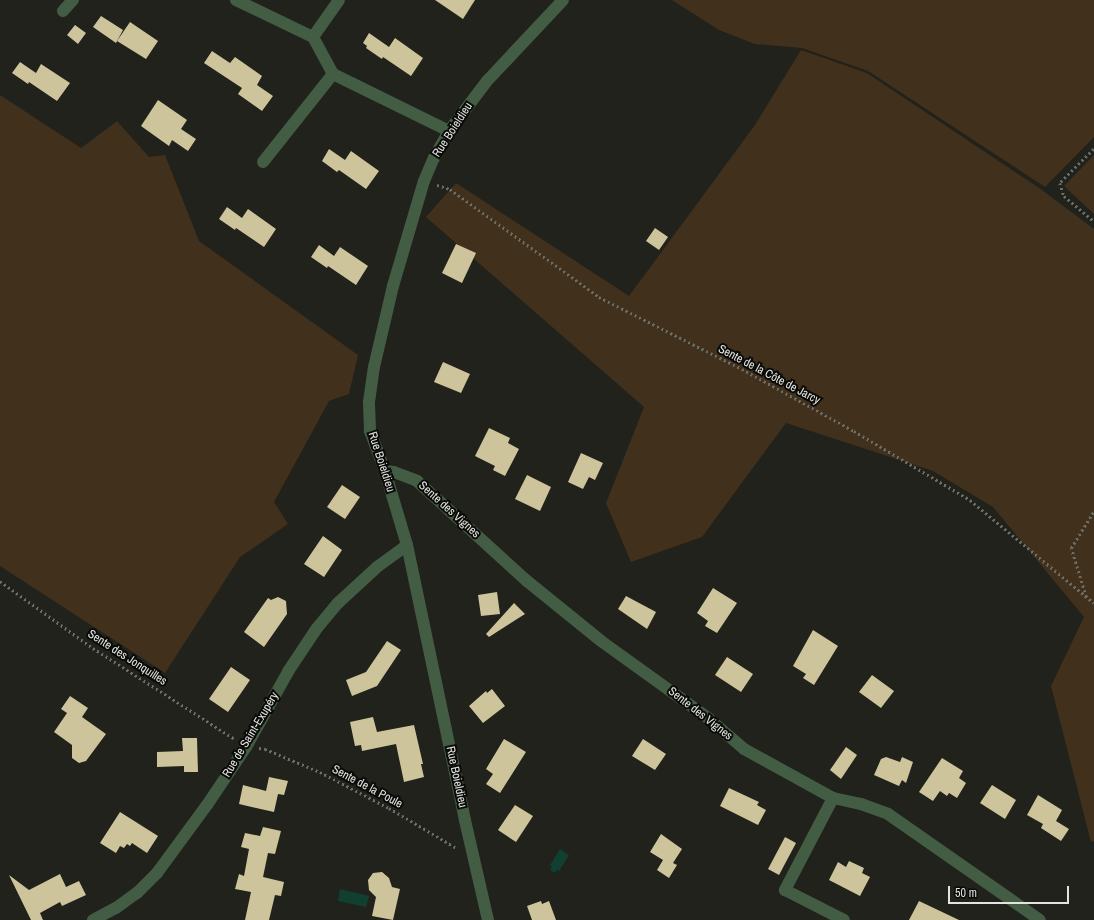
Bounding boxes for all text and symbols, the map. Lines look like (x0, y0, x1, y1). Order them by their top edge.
street label: Rue Boieldieu (430, 100, 476, 160)
street label: Sente de la Côte de Jarcy (716, 342, 822, 408)
street label: Rue Boieldieu (365, 430, 397, 494)
street label: Sente des Vignes (415, 479, 483, 541)
street label: Sente des Jonquilles (85, 627, 169, 689)
street label: Sente des Vignes (665, 684, 735, 744)
street label: Rue de Saint-Exupéry (220, 690, 282, 780)
street label: Rue Boieldieu (442, 745, 470, 809)
street label: Sente de la Poule (329, 762, 405, 812)
scale bar (950, 878, 1071, 904)
text: 50 m (955, 885, 977, 901)

